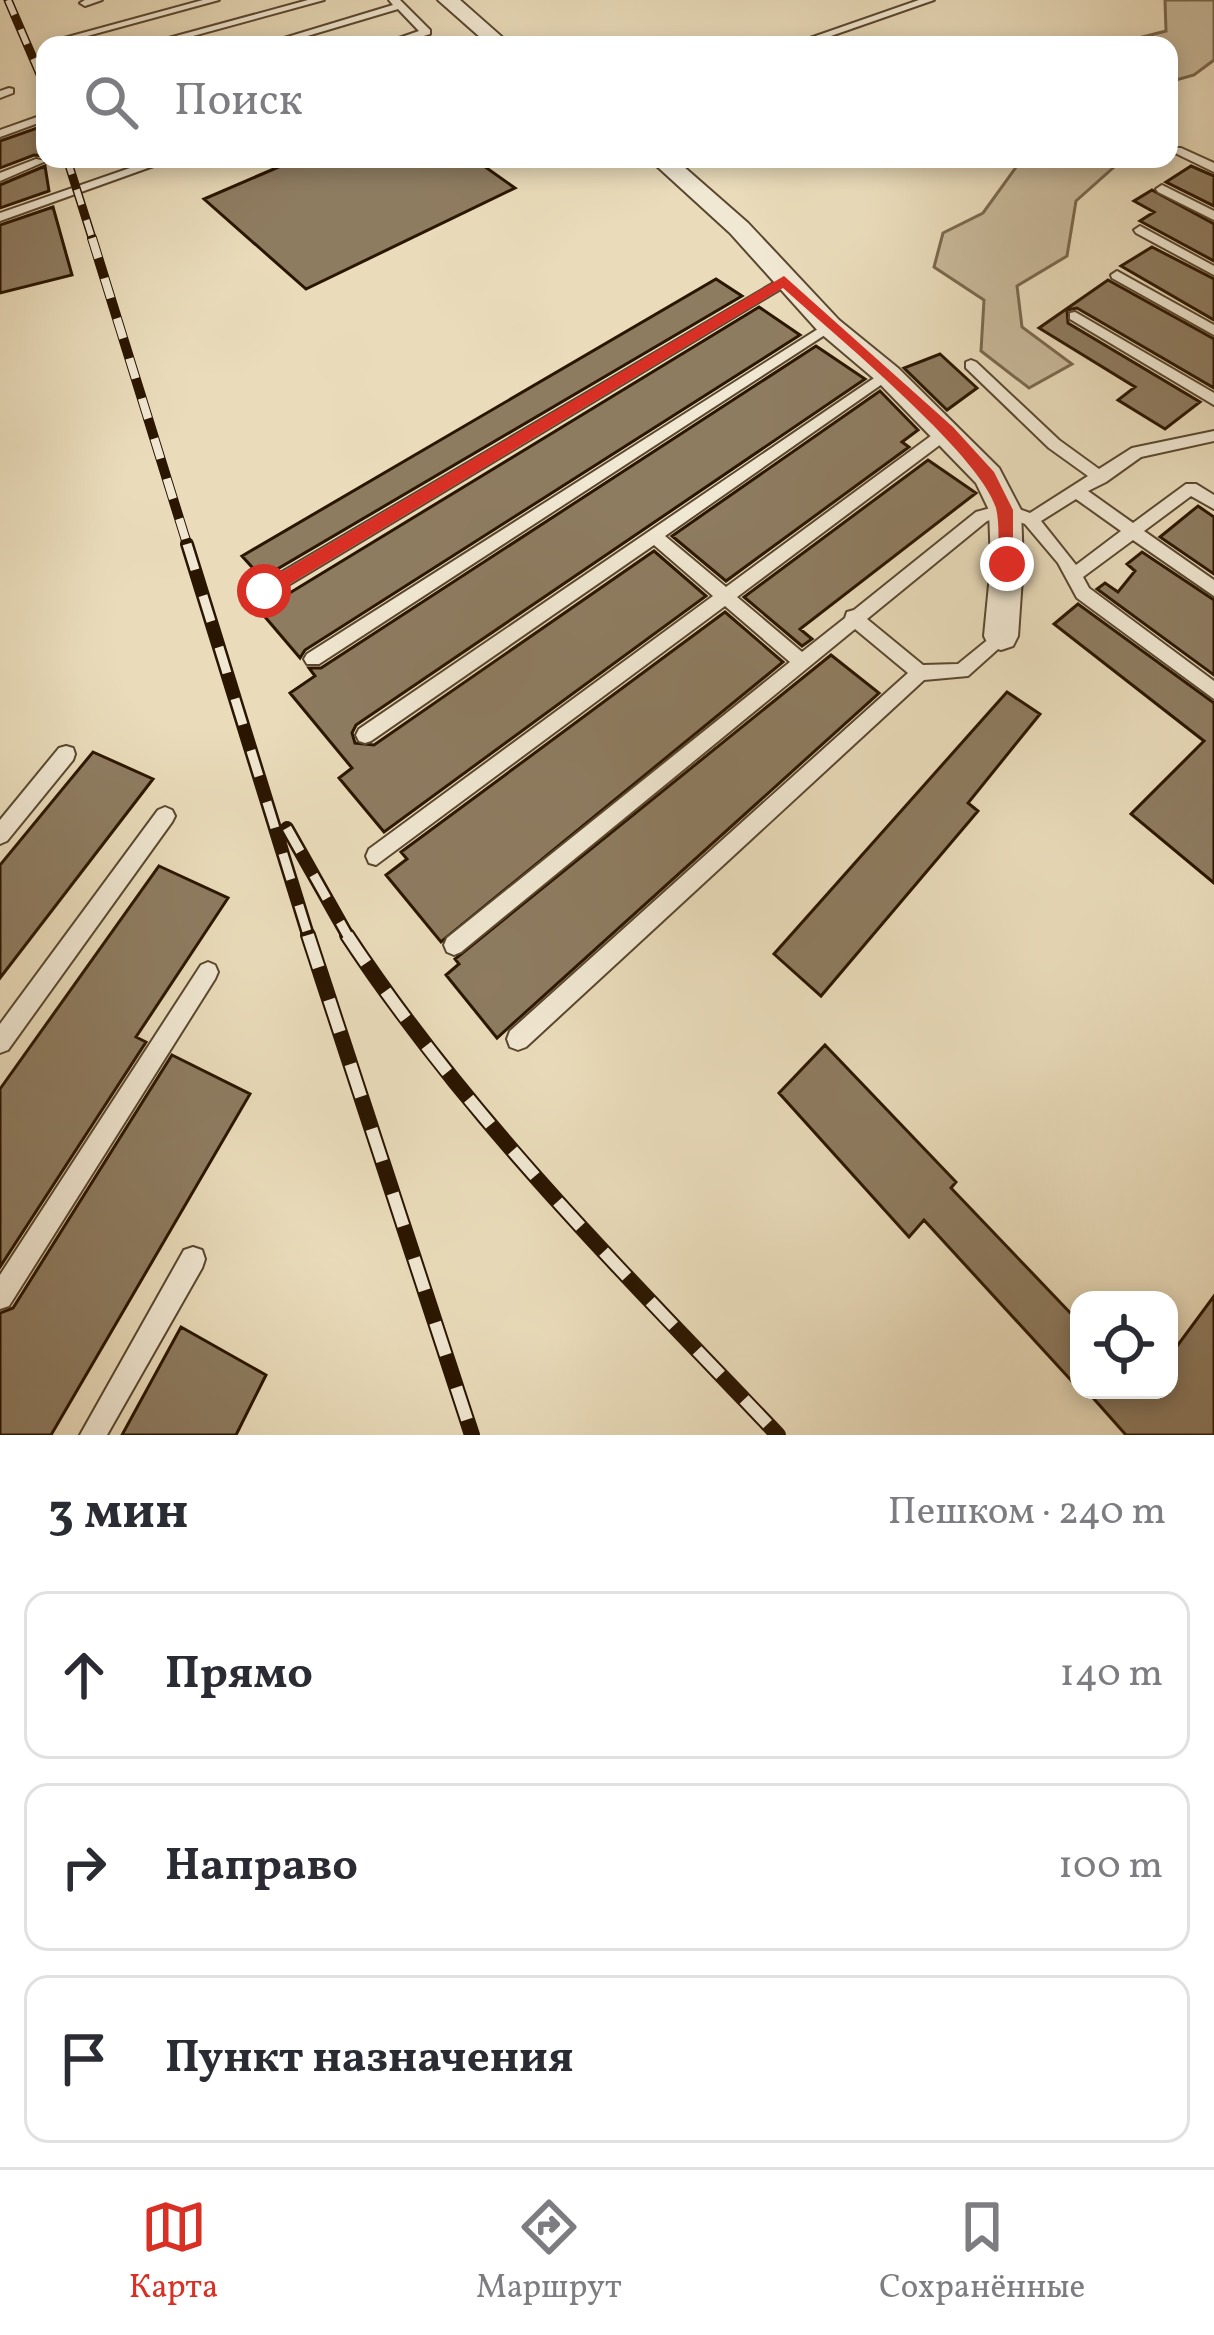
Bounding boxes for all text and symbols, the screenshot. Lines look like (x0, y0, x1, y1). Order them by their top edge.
search box (36, 36, 1178, 168)
icon: search (78, 69, 144, 135)
text: Поиск (174, 71, 303, 134)
route end (980, 537, 1034, 591)
route start (237, 564, 291, 618)
map controls (1070, 1291, 1178, 1399)
button: locate (1070, 1291, 1178, 1399)
text: 3 мин (48, 1478, 188, 1549)
text: Пешком · 240 m (888, 1486, 1166, 1540)
icon: ahead (51, 1642, 117, 1708)
text: Прямо (165, 1644, 313, 1707)
text: 140 m (1060, 1648, 1163, 1702)
icon: right (51, 1834, 117, 1900)
text: Направо (165, 1836, 358, 1899)
text: 100 m (1058, 1840, 1163, 1894)
icon: arrive (51, 2026, 117, 2092)
text: Пункт назначения (165, 2028, 574, 2091)
tab: Карта (129, 2194, 218, 2312)
tab: Маршрут (476, 2194, 622, 2312)
tab: Сохранённые (879, 2194, 1085, 2312)

